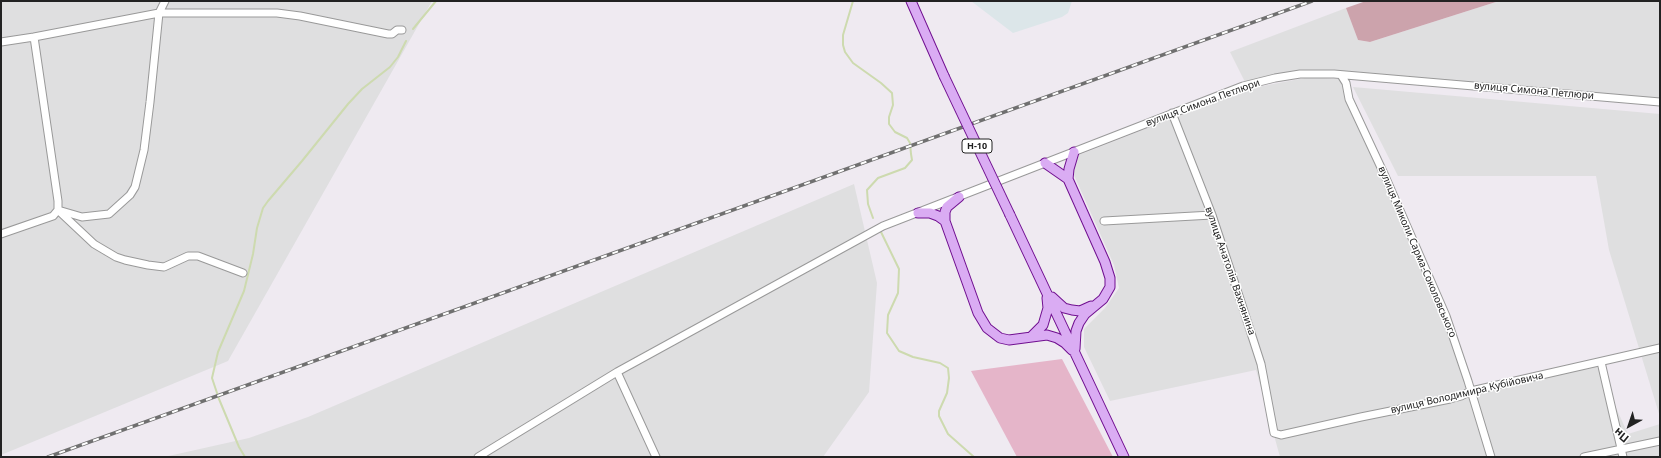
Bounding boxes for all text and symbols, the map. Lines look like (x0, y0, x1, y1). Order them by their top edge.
street label: вулиця Симона Петлюри (1144, 77, 1262, 129)
street label: вулиця Симона Петлюри (1473, 80, 1595, 102)
road number: Н-10 (962, 139, 992, 153)
street label: вулиця Миколи Сарма-Соколовського (1375, 165, 1459, 339)
street label: вулиця Анатолія Вахнянина (1202, 205, 1258, 337)
street label: вулиця Володимира Кубійовича (1389, 370, 1545, 416)
north arrow (1609, 406, 1649, 446)
text: Пн (1610, 425, 1632, 446)

